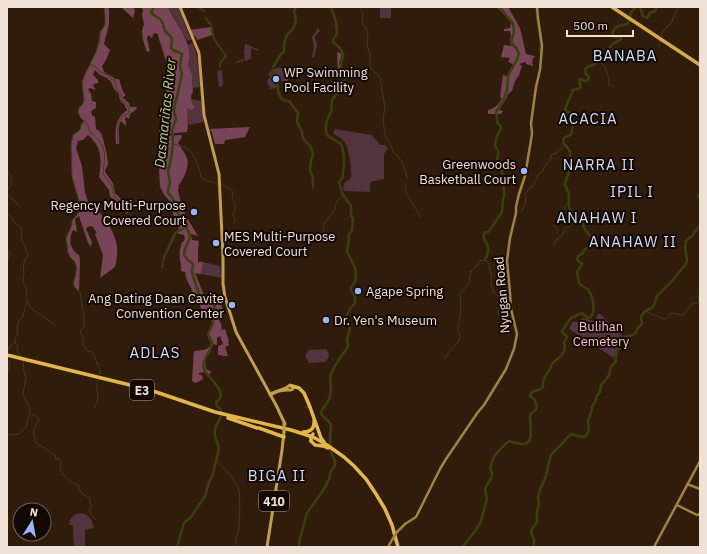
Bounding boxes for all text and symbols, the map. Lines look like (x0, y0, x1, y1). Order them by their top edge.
scale bar (567, 12, 633, 38)
text: 500 m (573, 18, 608, 33)
district label: BANABA (593, 46, 657, 65)
water label: Dasmariñas River (150, 56, 180, 169)
place label: WP Swimming Pool Facility (284, 64, 368, 96)
marker: WP Swimming Pool Facility (271, 74, 281, 84)
district label: ACACIA (558, 109, 618, 128)
district label: NARRA II (563, 155, 635, 174)
place label: Greenwoods Basketball Court (419, 156, 516, 188)
marker: Greenwoods Basketball Court (519, 166, 529, 176)
district label: IPIL I (610, 182, 654, 201)
place label: Regency Multi-Purpose Covered Court (51, 197, 186, 229)
marker: Regency Multi-Purpose Covered Court (189, 207, 199, 217)
district label: ANAHAW I (557, 208, 637, 227)
place label: MES Multi-Purpose Covered Court (224, 228, 336, 260)
district label: ANAHAW II (589, 232, 677, 251)
marker: MES Multi-Purpose Covered Court (211, 238, 221, 248)
street label: Nyugan Road (490, 256, 514, 334)
place label: Agape Spring (366, 283, 443, 300)
marker: Agape Spring (353, 286, 363, 296)
place label: Ang Dating Daan Cavite Convention Center (88, 290, 224, 322)
marker: Ang Dating Daan Cavite Convention Center (227, 300, 237, 310)
place label: Dr. Yen's Museum (334, 312, 437, 329)
marker: Dr. Yen's Museum (321, 315, 331, 325)
park label: Bulihan Cemetery (573, 318, 630, 350)
district label: ADLAS (130, 343, 180, 362)
road number: E3 (130, 380, 154, 400)
district label: BIGA II (248, 466, 306, 485)
road number: 410 (259, 491, 289, 511)
north arrow (12, 502, 52, 542)
text: N (29, 505, 39, 520)

